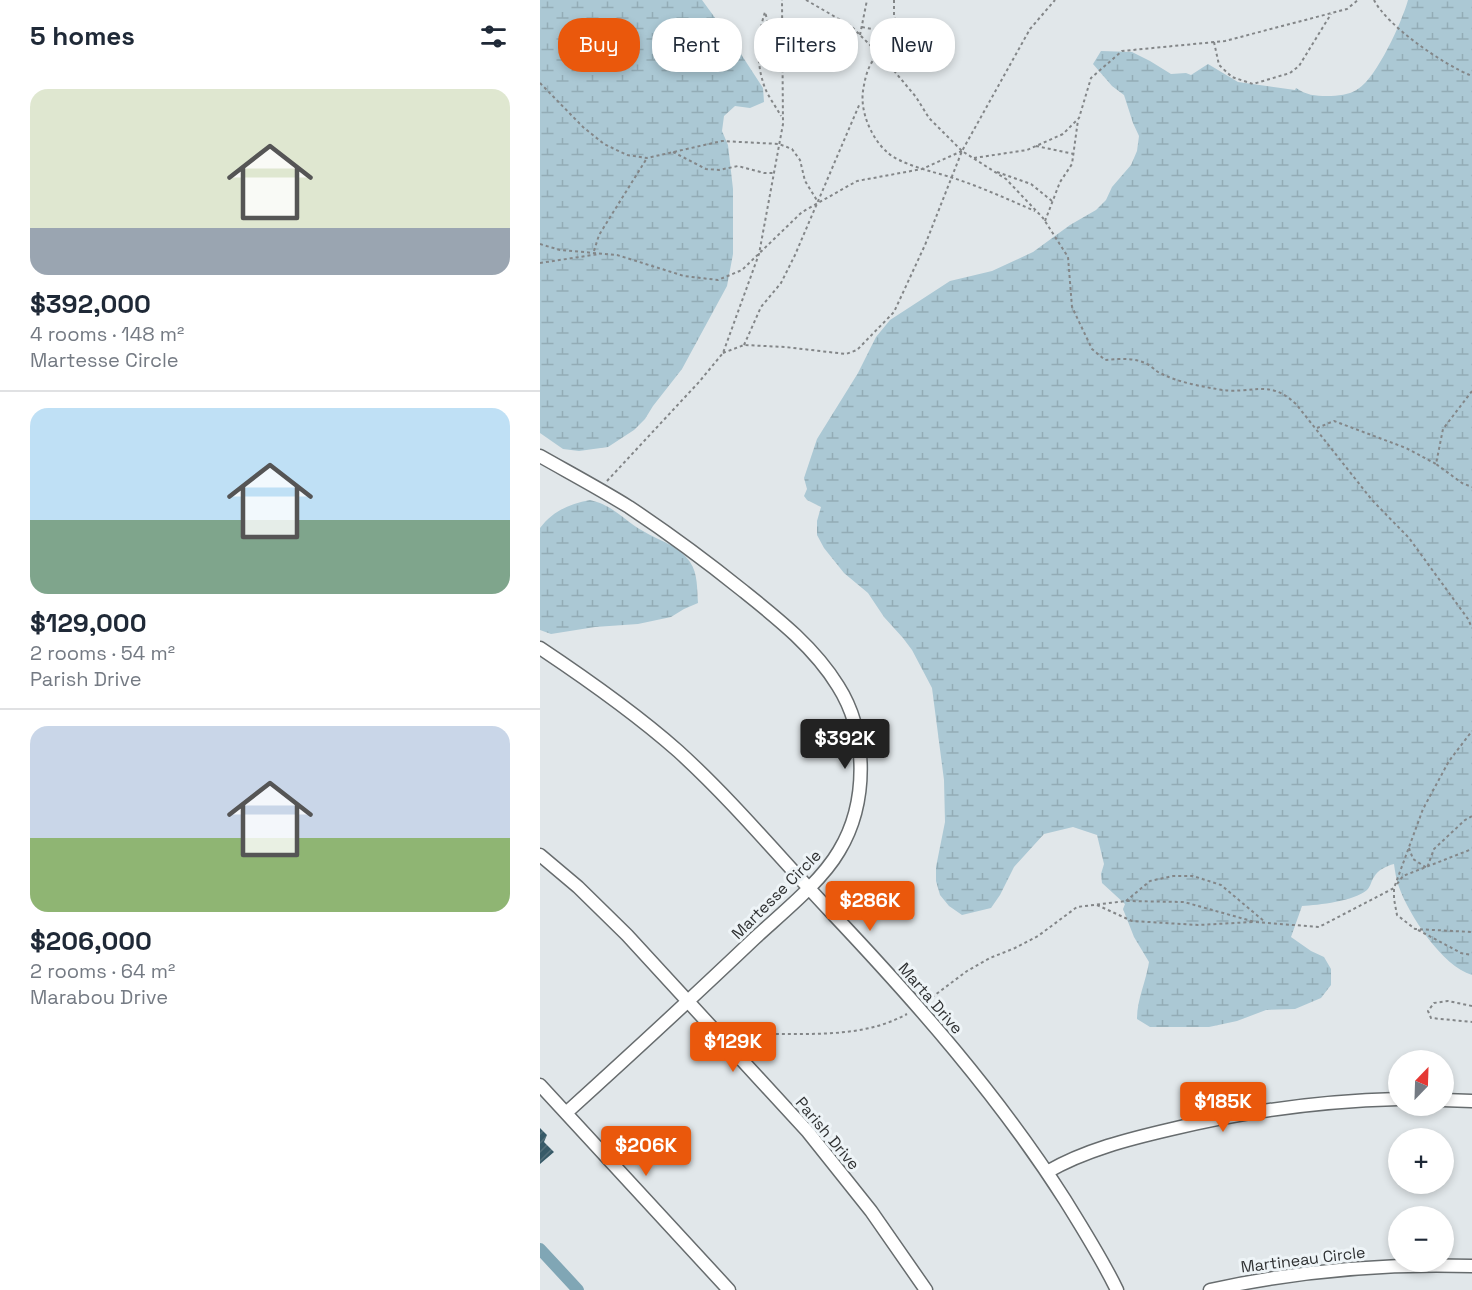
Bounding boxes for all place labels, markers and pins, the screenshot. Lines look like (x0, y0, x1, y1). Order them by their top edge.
pin: $392K (803, 719, 887, 770)
pin: $286K (828, 881, 912, 932)
pin: $129K (691, 1022, 775, 1073)
pin: $185K (1181, 1082, 1265, 1133)
pin: $206K (604, 1126, 688, 1177)

